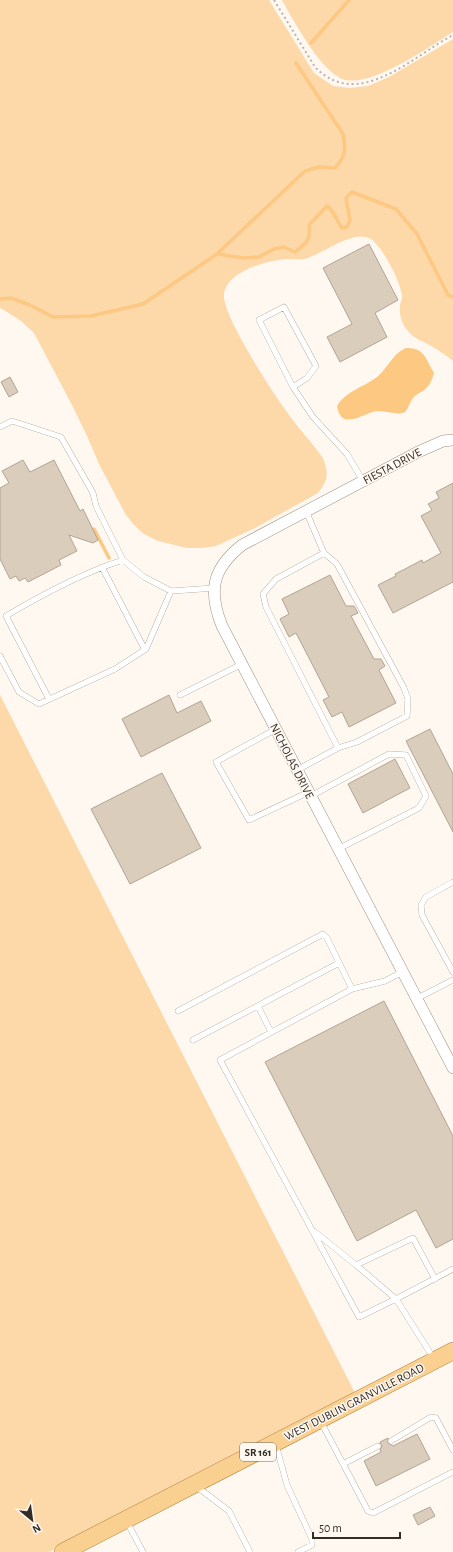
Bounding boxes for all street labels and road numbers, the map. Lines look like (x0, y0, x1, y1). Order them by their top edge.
street label: FIESTA DRIVE (361, 446, 423, 486)
street label: NICHOLAS DRIVE (268, 721, 316, 801)
street label: WEST DUBLIN GRANVILLE ROAD (282, 1361, 426, 1443)
road number: SR 161 (240, 1443, 276, 1461)

